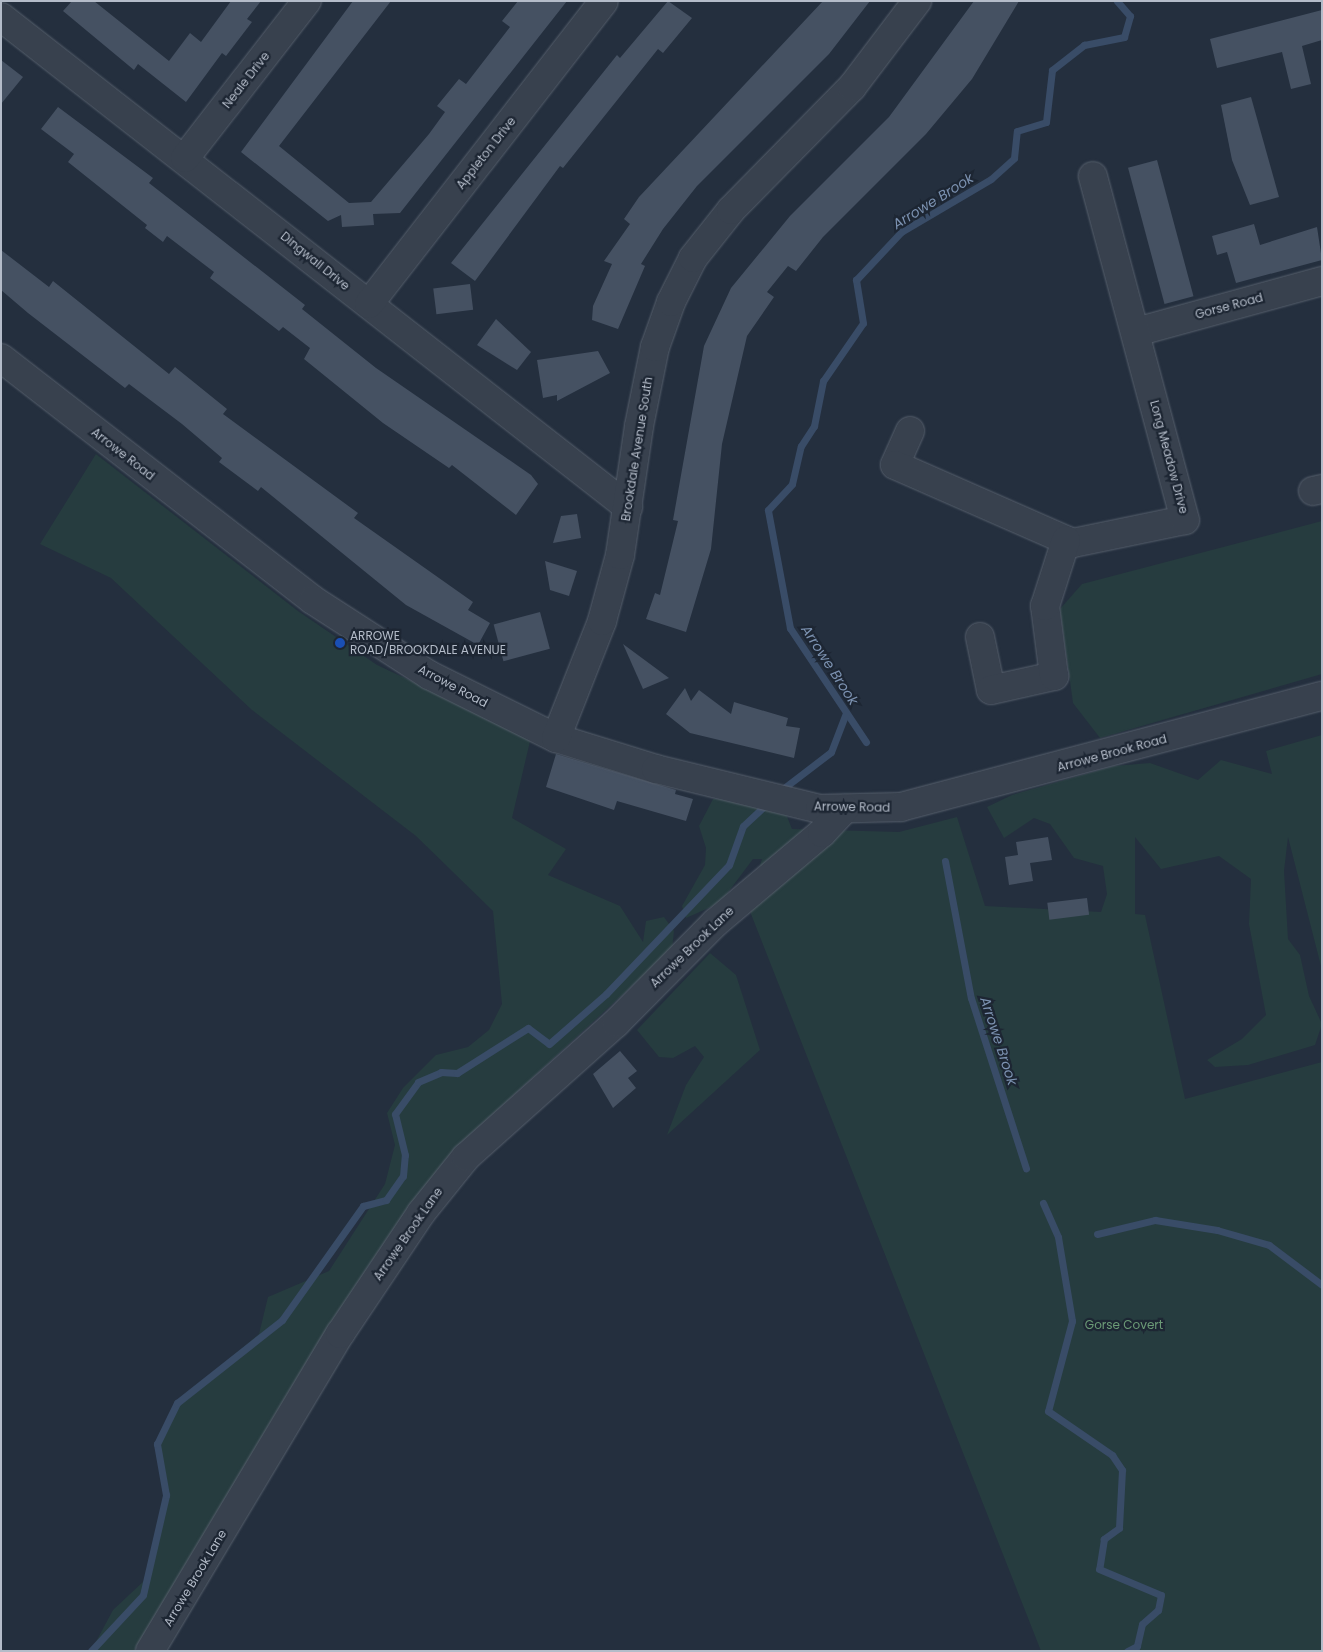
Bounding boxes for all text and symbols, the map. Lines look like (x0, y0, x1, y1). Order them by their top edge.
street label: Neale Drive (219, 49, 273, 111)
street label: Appleton Drive (453, 114, 519, 192)
water label: Arrowe Brook (889, 169, 977, 233)
street label: Dingwall Drive (278, 229, 352, 293)
street label: Gorse Road (1194, 290, 1264, 322)
street label: Brookdale Avenue South (618, 376, 656, 522)
street label: Long Meadow Drive (1147, 399, 1191, 515)
street label: Arrowe Road (88, 425, 158, 483)
water label: Arrowe Brook (798, 622, 862, 708)
place label: ARROWE ROAD/BROOKDALE AVENUE (350, 629, 506, 657)
marker: ARROWE ROAD/BROOKDALE AVENUE (334, 637, 346, 649)
street label: Arrowe Road (416, 662, 490, 710)
street label: Arrowe Brook Road (1056, 731, 1168, 775)
street label: Arrowe Road (814, 799, 890, 815)
street label: Arrowe Brook Lane (647, 904, 737, 990)
water label: Arrowe Brook (977, 995, 1021, 1087)
street label: Arrowe Brook Lane (370, 1185, 446, 1283)
park label: Gorse Covert (1085, 1318, 1163, 1332)
street label: Arrowe Brook Lane (160, 1527, 230, 1629)

